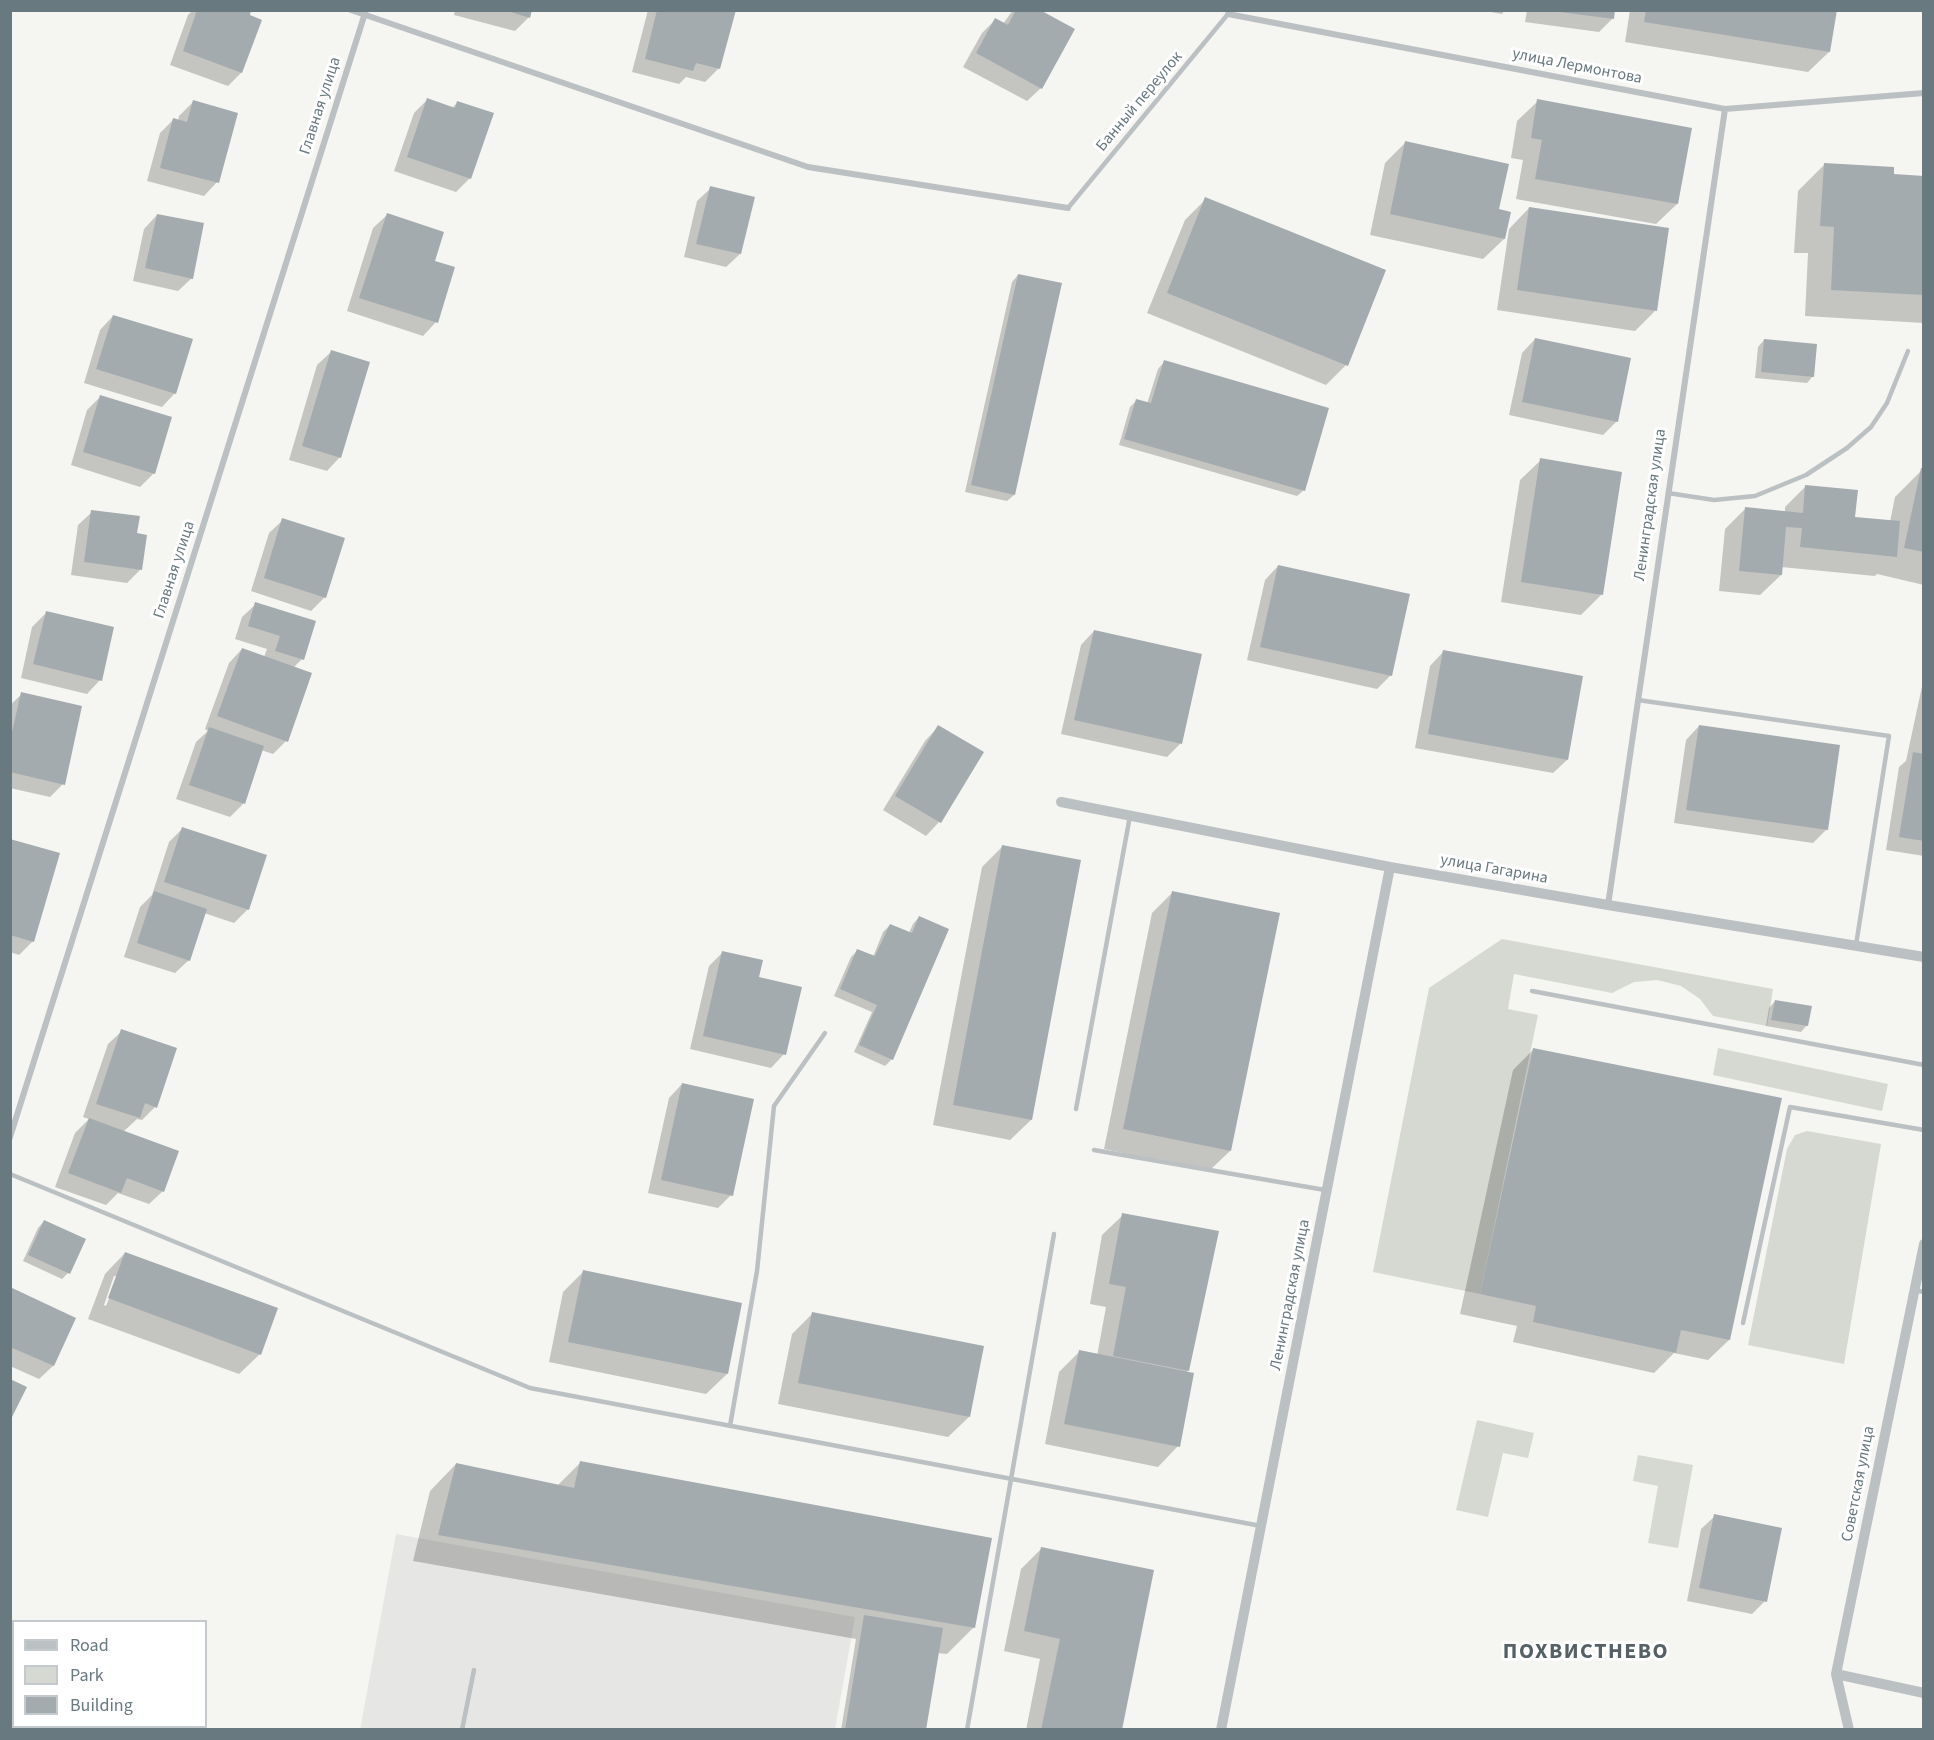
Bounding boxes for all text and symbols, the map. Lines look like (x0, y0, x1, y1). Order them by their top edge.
street label: улица Лермонтова (1510, 45, 1644, 89)
street label: Банный переулок (1093, 48, 1187, 156)
street label: Главная улица (296, 55, 346, 157)
street label: Ленинградская улица (1631, 428, 1671, 582)
street label: Главная улица (150, 519, 200, 621)
street label: улица Гагарина (1439, 851, 1549, 889)
street label: Ленинградская улица (1267, 1218, 1315, 1372)
street label: Советская улица (1838, 1425, 1880, 1543)
legend (12, 1620, 207, 1728)
text: Road (70, 1633, 109, 1658)
district label: ПОХВИСТНЕВО (1503, 1640, 1669, 1666)
text: Park (70, 1663, 104, 1688)
text: Building (70, 1693, 133, 1718)

